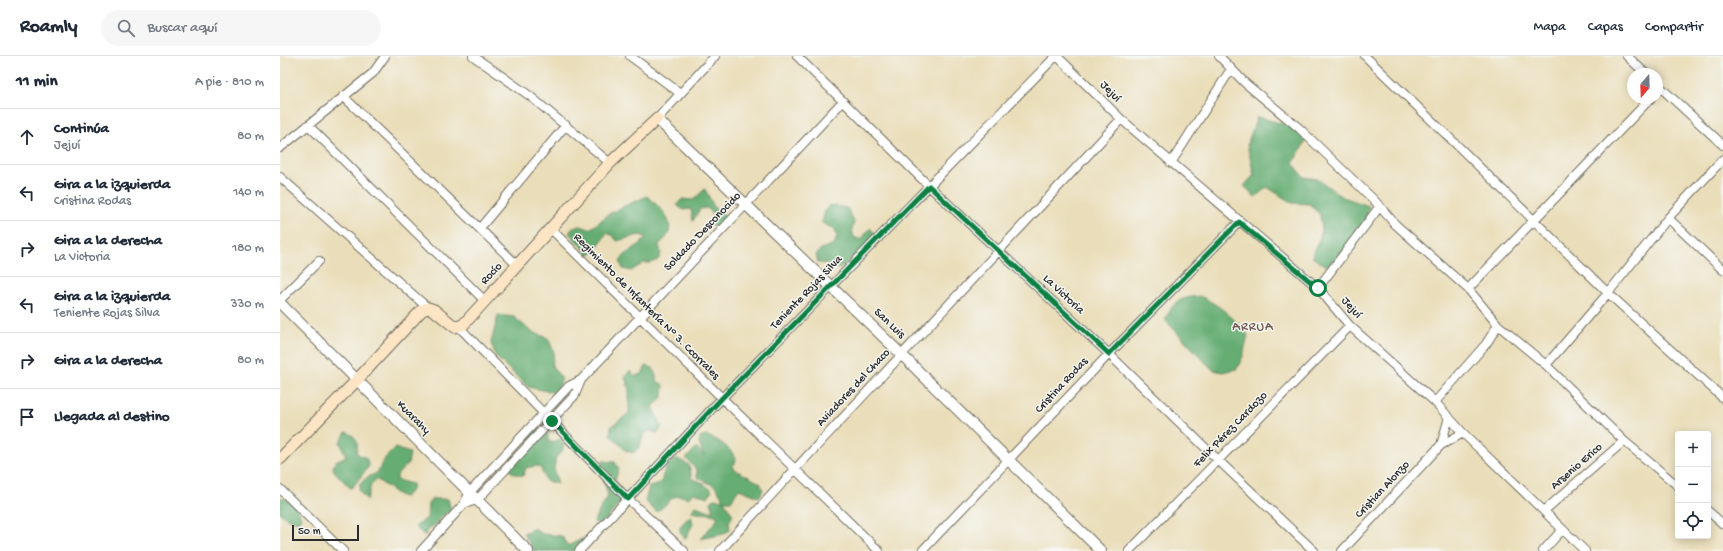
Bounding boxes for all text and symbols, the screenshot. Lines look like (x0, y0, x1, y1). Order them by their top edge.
search box (101, 10, 381, 46)
text: Roamly (20, 16, 77, 39)
icon: search (115, 17, 137, 39)
text: Buscar aquí (147, 19, 218, 37)
text: Mapa (1534, 19, 1566, 36)
text: Capas (1588, 19, 1623, 36)
text: Compartir (1645, 19, 1703, 36)
north arrow (1627, 68, 1663, 104)
text: 11 min (16, 72, 58, 92)
text: A pie · 810 m (195, 75, 264, 90)
street label: Jejuí (1096, 78, 1124, 106)
text: Continúa (54, 120, 109, 138)
icon: ahead (16, 126, 38, 148)
text: 80 m (237, 129, 264, 144)
text: Jejuí (54, 138, 80, 153)
text: Gira a la izquierda (54, 176, 170, 194)
icon: left (16, 182, 38, 204)
text: 140 m (233, 185, 264, 200)
street label: Soldado Desconocido (662, 189, 744, 275)
text: Cristina Rodas (54, 194, 131, 209)
street label: Regimiento de Infantería N° 3. Ccorrales (570, 231, 722, 383)
text: Gira a la derecha (54, 232, 162, 250)
icon: right (16, 238, 38, 260)
text: 180 m (232, 241, 264, 256)
text: La Victoria (54, 250, 110, 265)
street label: Teniente Rojas Silva (767, 253, 846, 334)
street label: Rocío (478, 260, 506, 288)
street label: La Victoria (1039, 272, 1087, 318)
route start (1309, 279, 1327, 297)
text: Gira a la izquierda (54, 288, 170, 306)
icon: left (16, 294, 38, 316)
street label: Jejuí (1338, 294, 1365, 322)
text: 330 m (231, 297, 264, 312)
text: Teniente Rojas Silva (54, 306, 160, 321)
street label: San Luis (870, 306, 908, 342)
district label: ARRUA (1232, 320, 1274, 335)
street label: Aviadores del Chaco (814, 346, 894, 430)
icon: right (16, 350, 38, 372)
text: Gira a la derecha (54, 352, 162, 370)
text: 80 m (237, 353, 264, 368)
street label: Cristina Rodas (1033, 355, 1092, 417)
street label: Felix Pérez Cardozo (1190, 389, 1271, 472)
street label: Kuarahy (393, 398, 433, 438)
icon: arrive (16, 406, 38, 428)
text: Llegada al destino (54, 408, 170, 426)
route end (543, 412, 561, 430)
map controls (1675, 431, 1711, 539)
button: + (1675, 431, 1711, 467)
street label: Arsenio Erico (1548, 441, 1606, 493)
street label: Cristian Alonzo (1353, 458, 1413, 522)
button: − (1675, 467, 1711, 503)
button: locate (1675, 503, 1711, 539)
scale bar (292, 523, 359, 542)
text: 50 m (298, 526, 320, 538)

